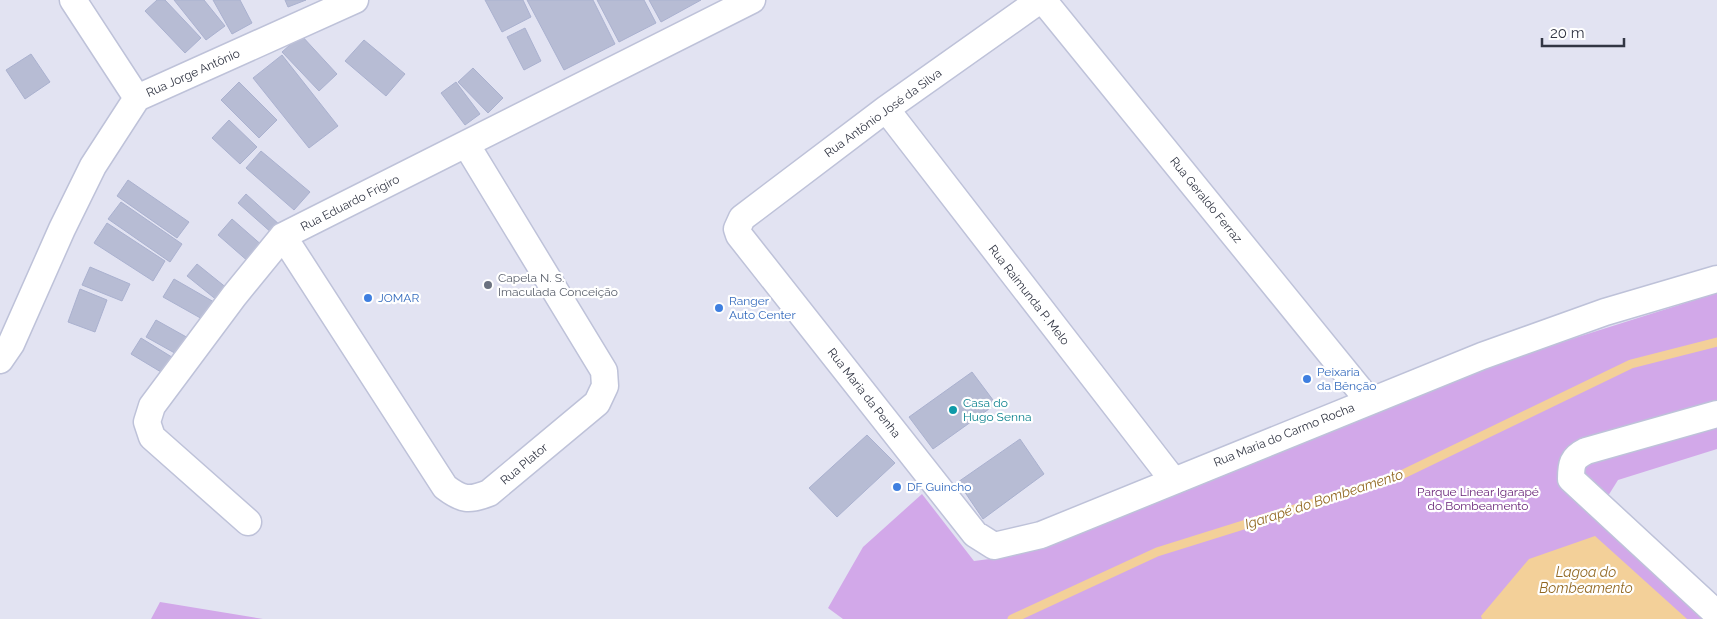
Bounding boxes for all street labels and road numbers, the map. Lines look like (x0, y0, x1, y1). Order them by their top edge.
street label: Rua Jorge Antônio (144, 46, 242, 100)
street label: Rua Antônio José da Silva (822, 66, 944, 160)
street label: Rua Geraldo Ferraz (1167, 154, 1245, 246)
street label: Rua Eduardo Frigiro (298, 172, 402, 234)
street label: Rua Raimunda P. Melo (986, 242, 1072, 348)
street label: Rua Maria da Penha (825, 345, 903, 441)
street label: Rua Maria do Carmo Rocha (1212, 400, 1356, 470)
street label: Rua Plator (498, 440, 551, 488)

